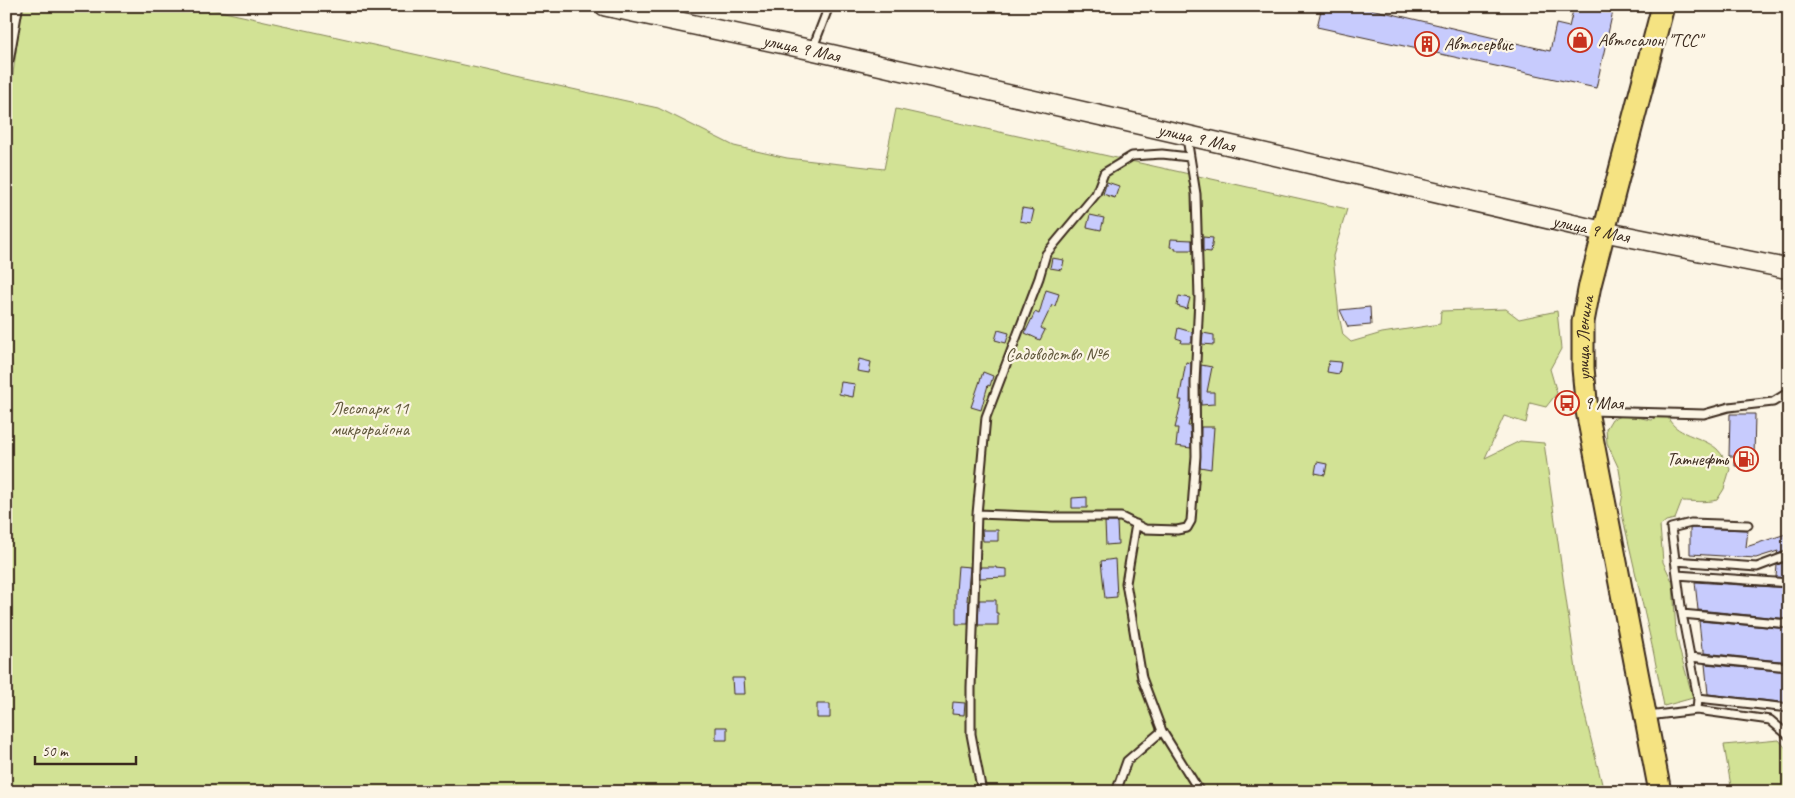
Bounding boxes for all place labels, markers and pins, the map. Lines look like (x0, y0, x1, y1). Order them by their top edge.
shop icon: Автосалон "ТСС" (1567, 27, 1593, 53)
place label: Автосалон "ТСС" (1598, 29, 1706, 51)
building icon: Автосервис (1414, 31, 1440, 57)
place label: Автосервис (1444, 33, 1515, 55)
bus stop icon: 9 Мая (1554, 390, 1580, 416)
place label: 9 Мая (1584, 392, 1624, 414)
fuel station icon: Татнефть (1733, 446, 1759, 472)
place label: Татнефть (1667, 448, 1729, 470)

